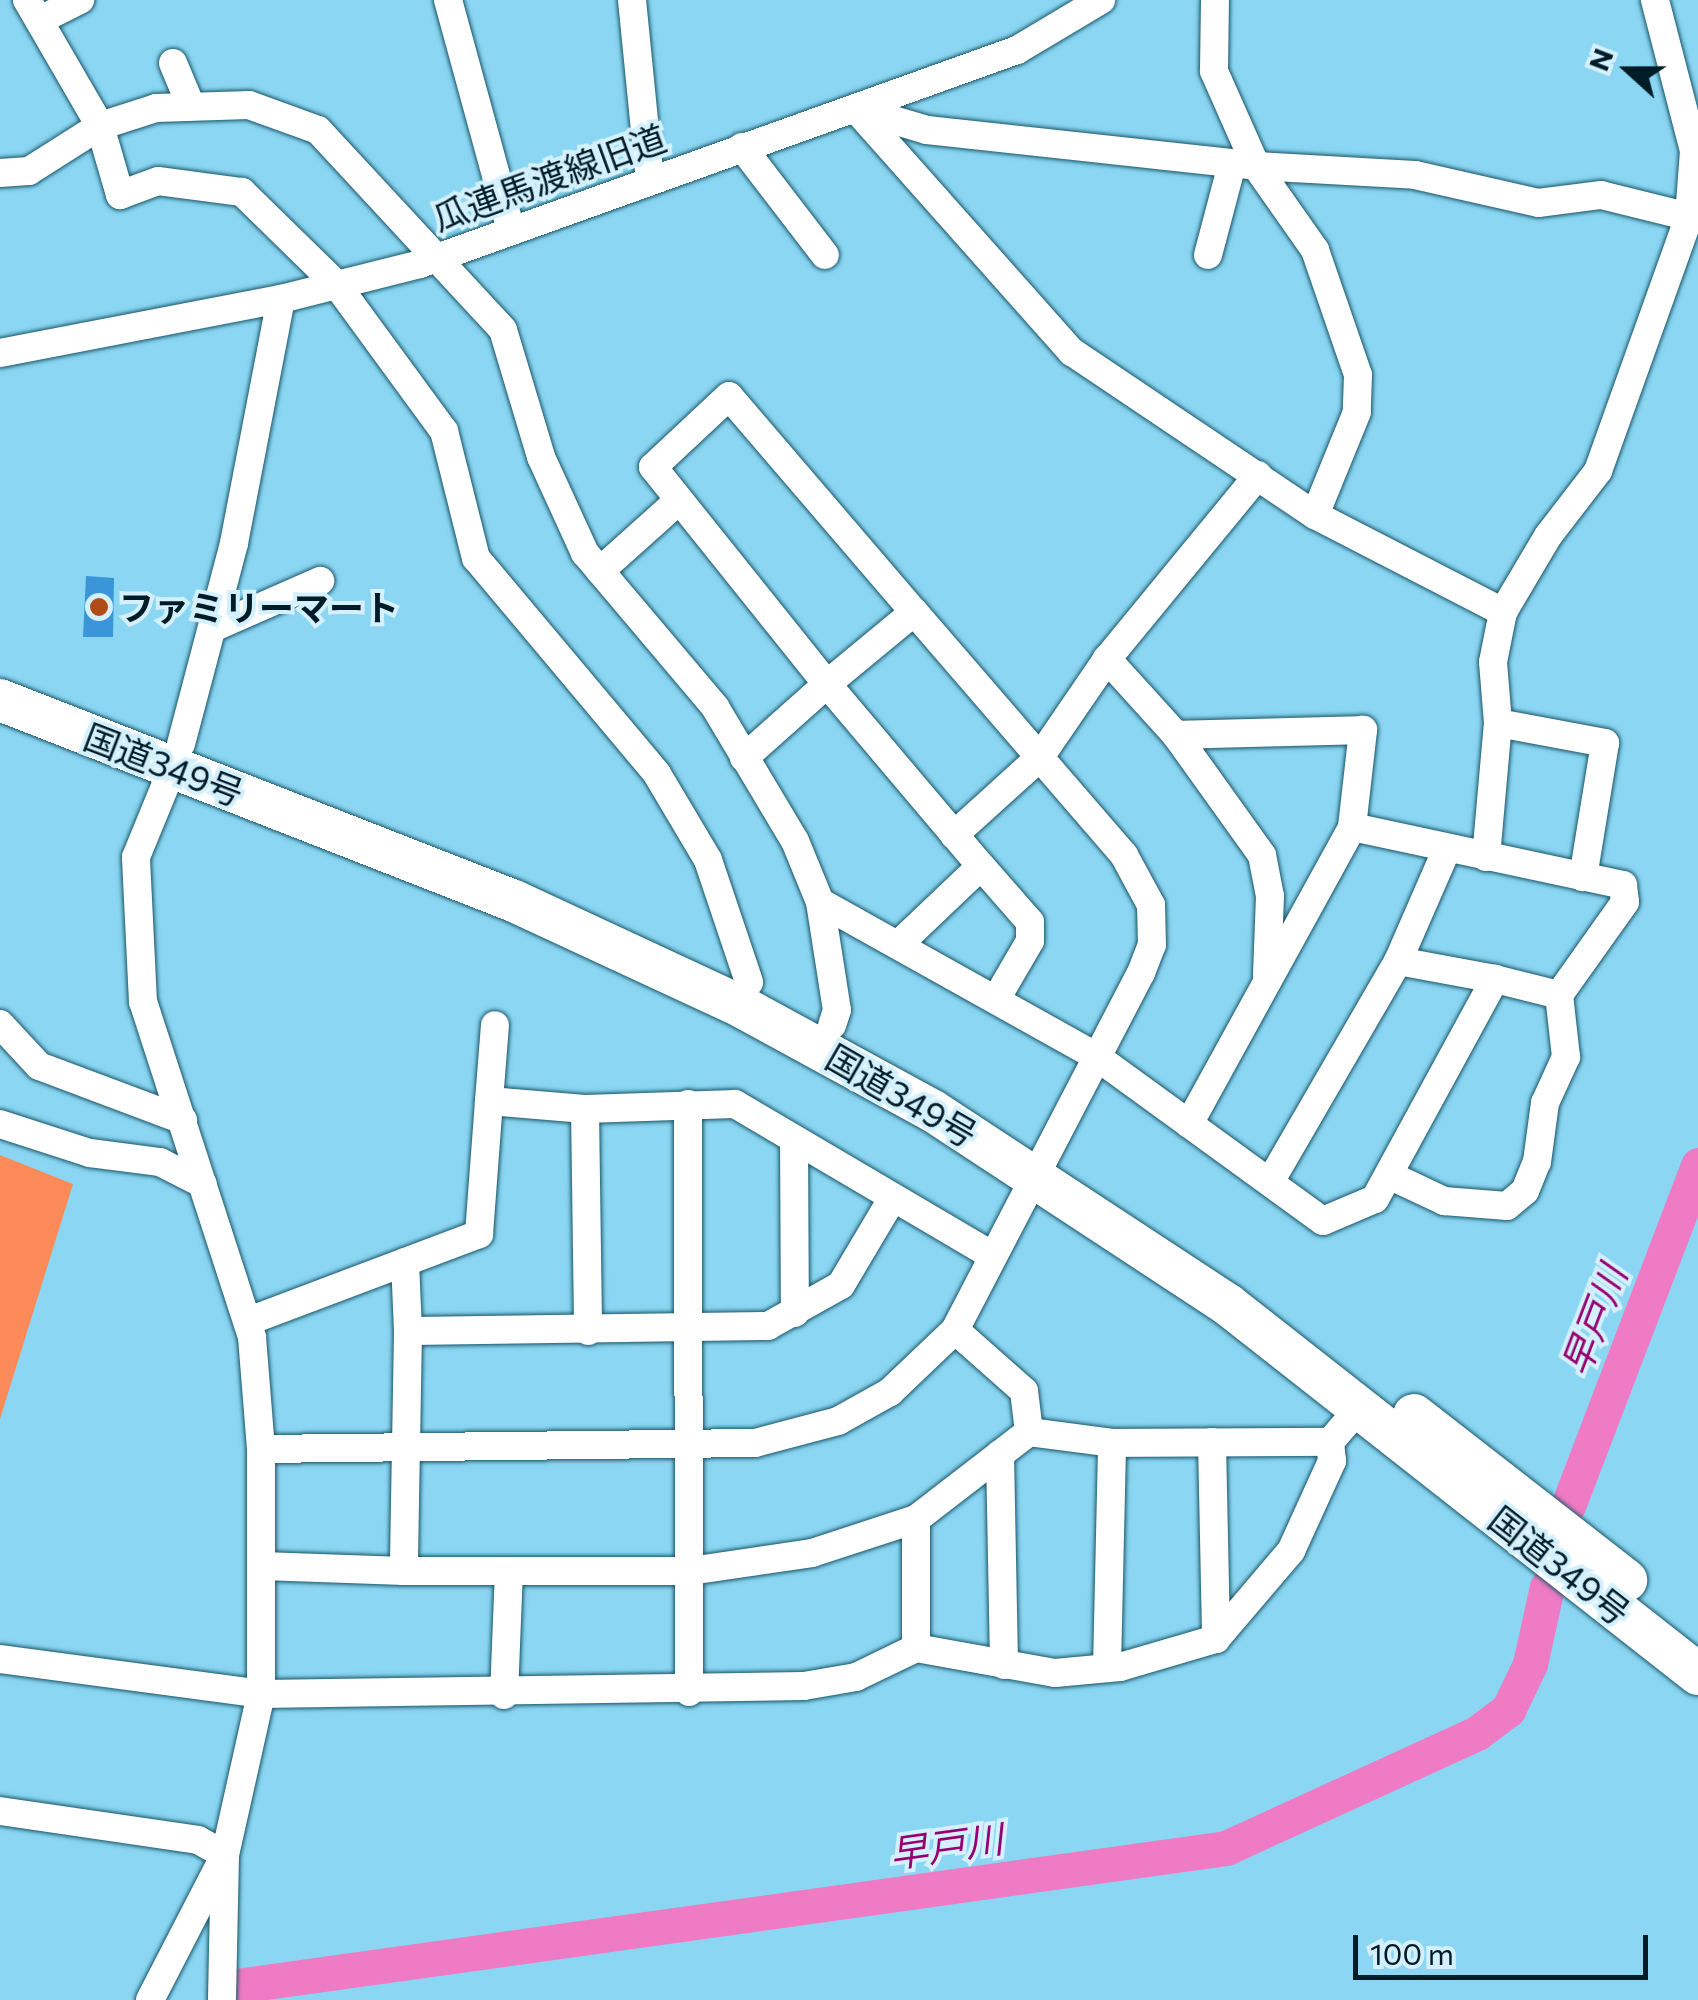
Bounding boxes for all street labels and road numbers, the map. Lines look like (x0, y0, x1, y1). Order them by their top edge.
street label: 瓜連馬渡線旧道 (427, 115, 671, 239)
street label: 国道349号 (78, 714, 250, 814)
street label: 国道349号 (819, 1035, 985, 1155)
street label: 国道349号 (1481, 1497, 1639, 1633)

